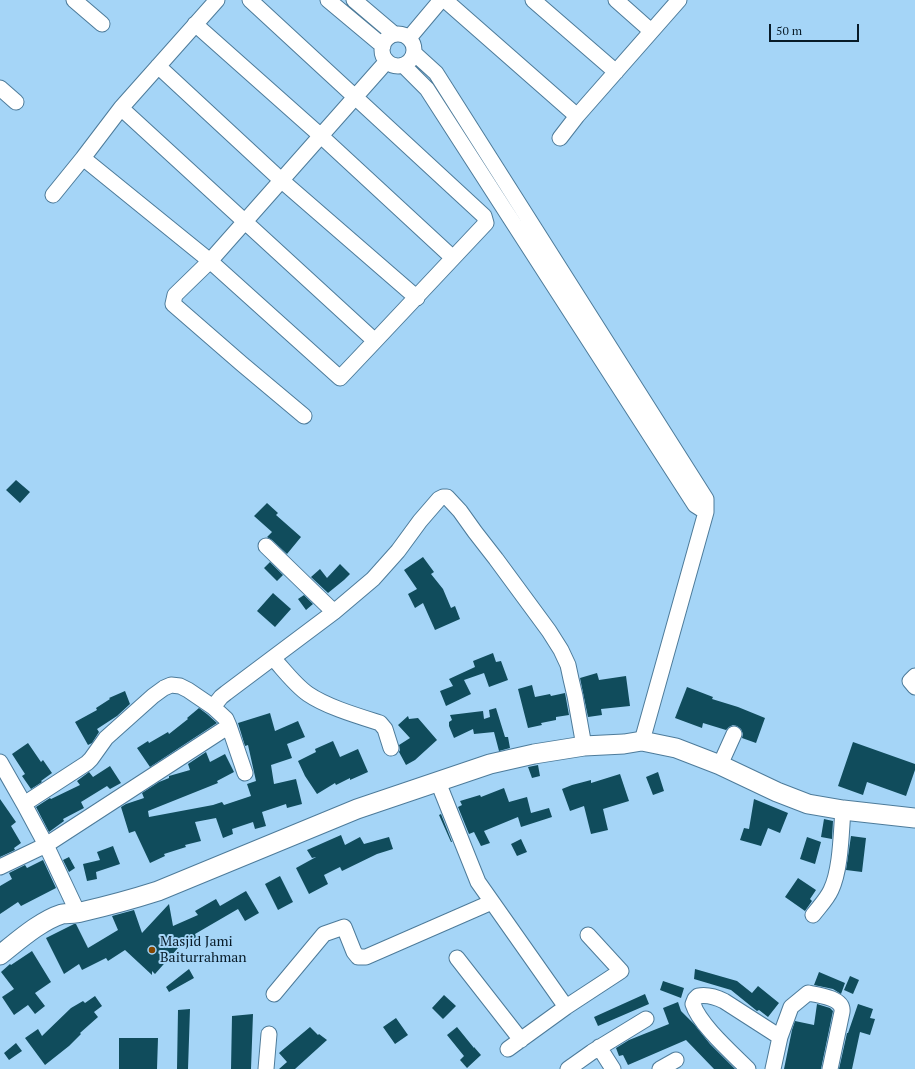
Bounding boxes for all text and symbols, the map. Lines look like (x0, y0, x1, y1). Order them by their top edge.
scale bar (771, 16, 861, 42)
text: 50 m (776, 23, 802, 38)
place label: Masjid Jami Baiturrahman (160, 934, 247, 966)
marker: Masjid Jami Baiturrahman (147, 945, 157, 955)

